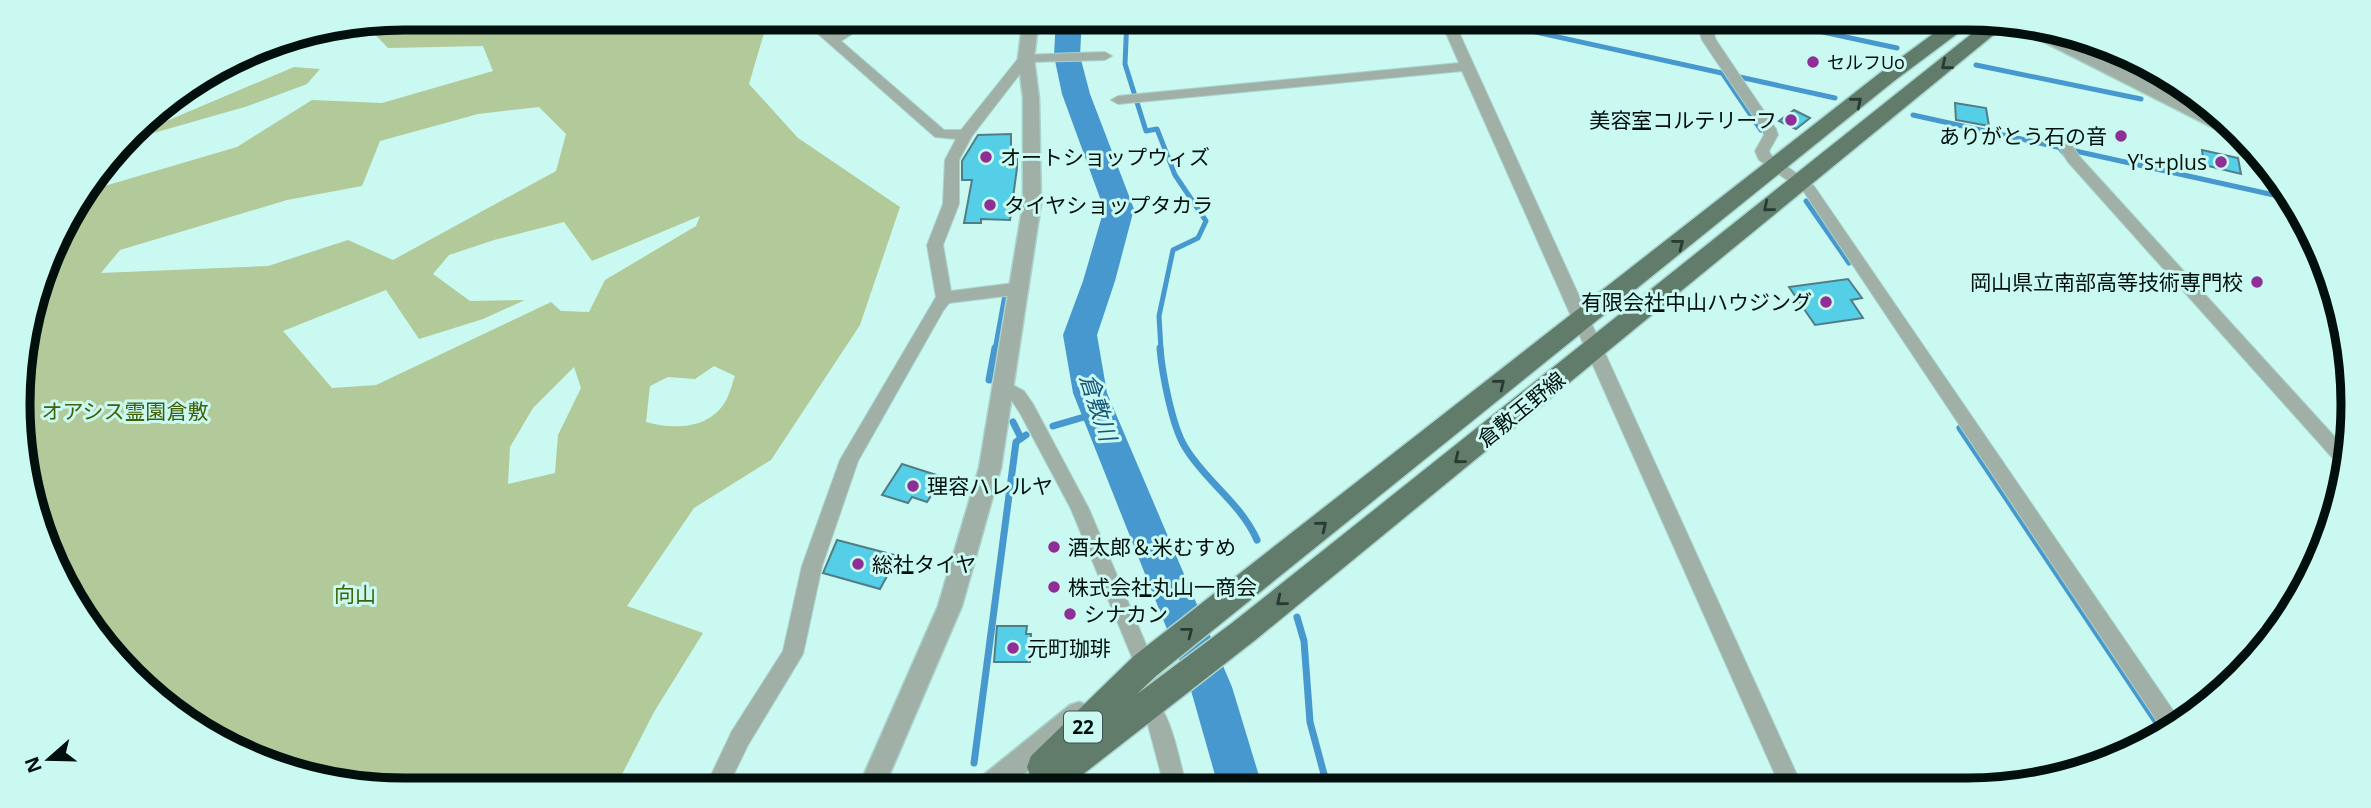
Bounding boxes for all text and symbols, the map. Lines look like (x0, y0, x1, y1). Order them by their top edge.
place label: セルフUo (1827, 50, 1905, 74)
marker: セルフUo (1805, 54, 1821, 70)
one-way arrow (1942, 57, 1954, 70)
one-way arrow (1848, 98, 1861, 110)
place label: 美容室コルテリーフ (1589, 106, 1777, 134)
marker: 美容室コルテリーフ (1783, 112, 1799, 128)
place label: ありがとう石の音 (1939, 122, 2107, 150)
marker: ありがとう石の音 (2113, 128, 2129, 144)
place label: オートショップウィズ (1000, 143, 1210, 171)
place label: Y's+plus (2128, 148, 2207, 176)
marker: オートショップウィズ (978, 149, 994, 165)
marker: Y's+plus (2213, 154, 2229, 170)
place label: タイヤショップタカラ (1004, 191, 1213, 219)
marker: タイヤショップタカラ (982, 197, 998, 213)
one-way arrow (1764, 199, 1776, 212)
one-way arrow (1671, 239, 1683, 252)
place label: 岡山県立南部高等技術専門校 (1970, 268, 2243, 296)
marker: 岡山県立南部高等技術専門校 (2249, 274, 2265, 290)
place label: 有限会社中山ハウジング (1581, 288, 1812, 316)
marker: 有限会社中山ハウジング (1818, 294, 1834, 310)
street label: 倉敷玉野線 (1471, 365, 1571, 453)
water label: 倉敷川 (1073, 369, 1126, 448)
one-way arrow (1492, 380, 1504, 393)
park label: オアシス霊園倉敷 (41, 397, 209, 425)
one-way arrow (1454, 451, 1467, 463)
place label: 理容ハレルヤ (927, 472, 1053, 500)
marker: 理容ハレルヤ (905, 478, 921, 494)
one-way arrow (1314, 521, 1326, 534)
place label: 酒太郎＆米むすめ (1068, 533, 1236, 561)
marker: 酒太郎＆米むすめ (1046, 539, 1062, 555)
place label: 総社タイヤ (872, 550, 976, 578)
marker: 総社タイヤ (850, 556, 866, 572)
place label: 株式会社丸山一商会 (1068, 573, 1257, 601)
marker: 株式会社丸山一商会 (1046, 579, 1062, 595)
park label: 向山 (334, 580, 376, 608)
one-way arrow (1277, 593, 1289, 606)
place label: シナカン (1084, 600, 1168, 628)
marker: シナカン (1062, 606, 1078, 622)
one-way arrow (1180, 628, 1192, 641)
place label: 元町珈琲 (1027, 634, 1111, 662)
marker: 元町珈琲 (1005, 640, 1021, 656)
road number: 22 (1064, 712, 1102, 742)
north arrow (14, 724, 84, 794)
text: N (18, 753, 48, 777)

